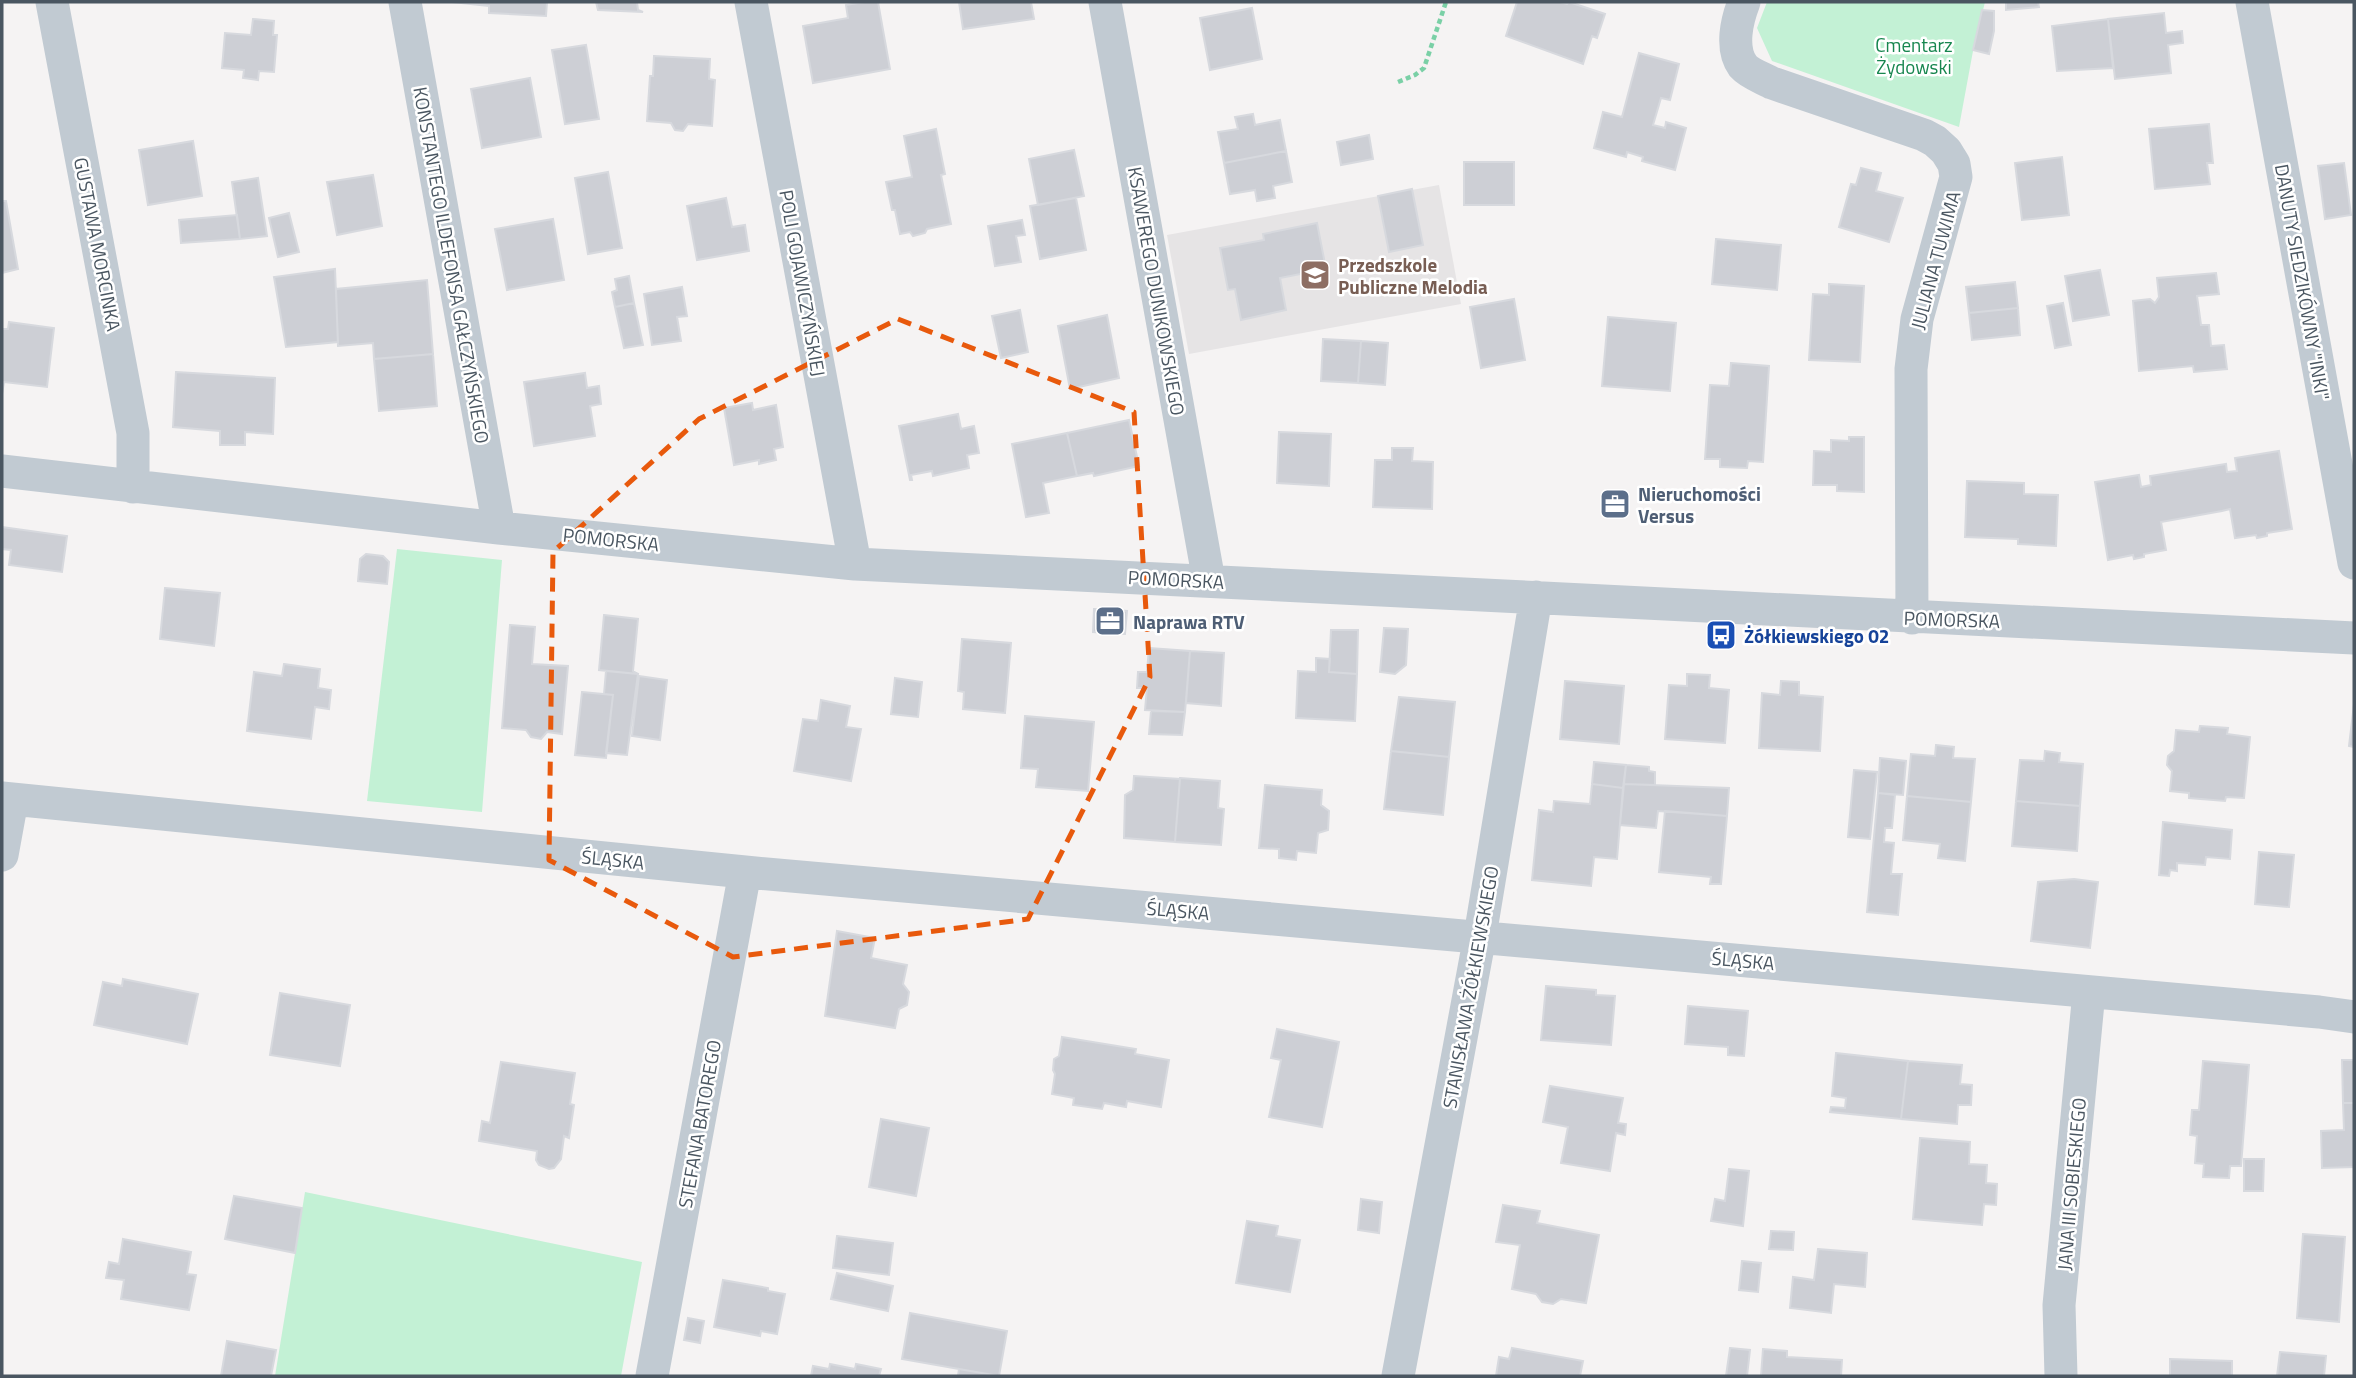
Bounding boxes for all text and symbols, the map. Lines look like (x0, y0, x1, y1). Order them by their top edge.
park label: Cmentarz Żydowski (1875, 30, 1953, 81)
street label: KONSTANTEGO ILDEFONSA GAŁCZYŃSKIEGO (406, 85, 498, 445)
street label: GUSTAWA MORCINKA (67, 155, 129, 333)
street label: DANUTY SIEDZIKÓWNY "INKI" (2268, 162, 2338, 402)
street label: KSAWEREGO DUNIKOWSKIEGO (1121, 164, 1193, 418)
street label: POLI GOJAWICZYŃSKIEJ (772, 187, 834, 379)
street label: JULIANA TUWIMA (1903, 188, 1967, 332)
place label: Przedszkole Publiczne Melodia (1338, 250, 1488, 301)
school or university icon: Przedszkole Publiczne Melodia (1298, 258, 1332, 292)
place label: Nieruchomości Versus (1638, 479, 1761, 530)
office icon: Nieruchomości Versus (1598, 487, 1632, 521)
street label: POMORSKA (562, 520, 660, 558)
street label: POMORSKA (1127, 562, 1225, 596)
street label: POMORSKA (1903, 603, 2001, 635)
office icon: Naprawa RTV (1093, 604, 1127, 638)
place label: Naprawa RTV (1133, 607, 1245, 636)
bus stop icon: Żółkiewskiego 02 (1704, 618, 1738, 652)
place label: Żółkiewskiego 02 (1744, 621, 1889, 650)
street label: ŚLĄSKA (580, 841, 646, 877)
street label: STANISŁAWA ŻÓŁKIEWSKIEGO (1434, 864, 1506, 1110)
street label: ŚLĄSKA (1145, 893, 1211, 927)
street label: ŚLĄSKA (1710, 943, 1776, 977)
street label: STEFANA BATOREGO (670, 1038, 728, 1210)
street label: JANA III SOBIESKIEGO (2049, 1096, 2093, 1272)

